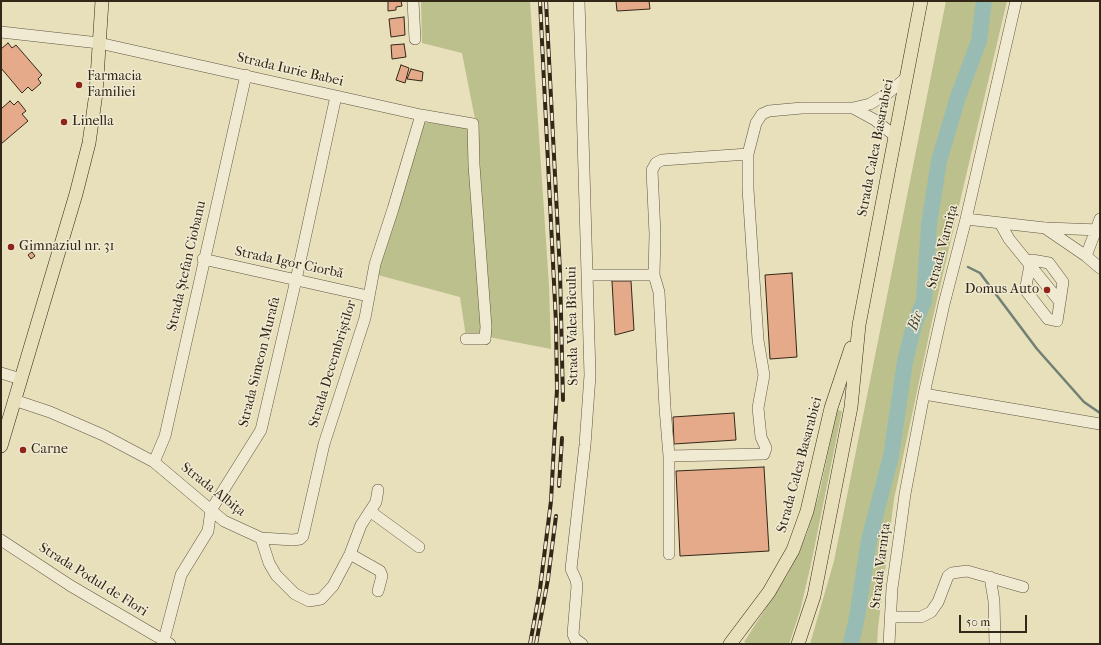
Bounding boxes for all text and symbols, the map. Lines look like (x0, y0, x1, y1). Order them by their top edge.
street label: Strada Iurie Babei (235, 50, 345, 90)
place label: Farmacia Familiei (87, 69, 142, 102)
street label: Strada Calea Basarabiei (854, 78, 898, 218)
marker: Farmacia Familiei (74, 80, 84, 90)
place label: Linella (72, 114, 114, 130)
marker: Linella (59, 117, 69, 127)
street label: Strada Ștefan Ciobanu (164, 199, 210, 333)
street label: Strada Varnița (924, 203, 962, 291)
place label: Gimnaziul nr. 31 (19, 239, 114, 255)
marker: Gimnaziul nr. 31 (6, 242, 16, 252)
street label: Strada Igor Ciorbă (233, 243, 345, 283)
street label: Strada Valea Bîcului (564, 266, 582, 386)
place label: Domus Auto (965, 282, 1039, 298)
marker: Domus Auto (1042, 285, 1052, 295)
street label: Strada Simeon Murafa (236, 295, 284, 429)
street label: Strada Decembriștilor (306, 298, 360, 430)
water label: Bîc (904, 309, 928, 333)
street label: Strada Calea Basarabiei (774, 395, 826, 535)
place label: Carne (31, 442, 68, 458)
marker: Carne (18, 445, 28, 455)
street label: Strada Albița (177, 460, 249, 520)
street label: Strada Varnița (867, 522, 895, 610)
street label: Strada Podul de Flori (35, 540, 151, 620)
scale bar (961, 607, 1029, 633)
text: 50 m (966, 615, 990, 629)

